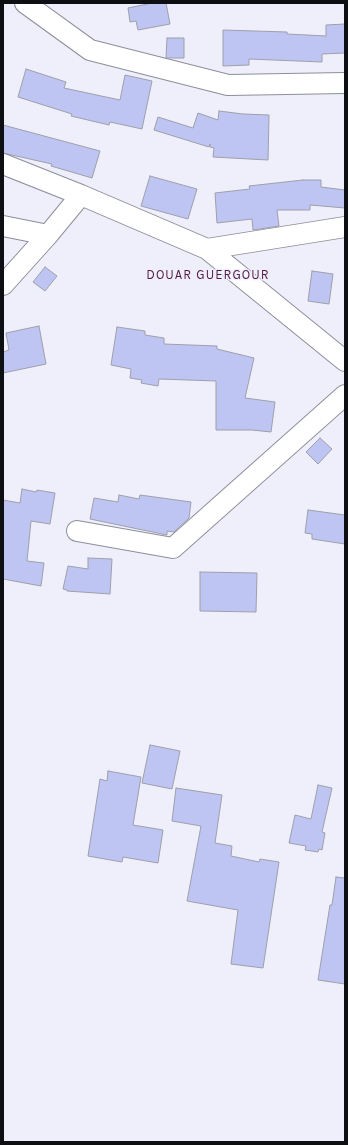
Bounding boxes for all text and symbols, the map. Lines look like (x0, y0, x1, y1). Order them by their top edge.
district label: DOUAR GUERGOUR (146, 267, 270, 283)

